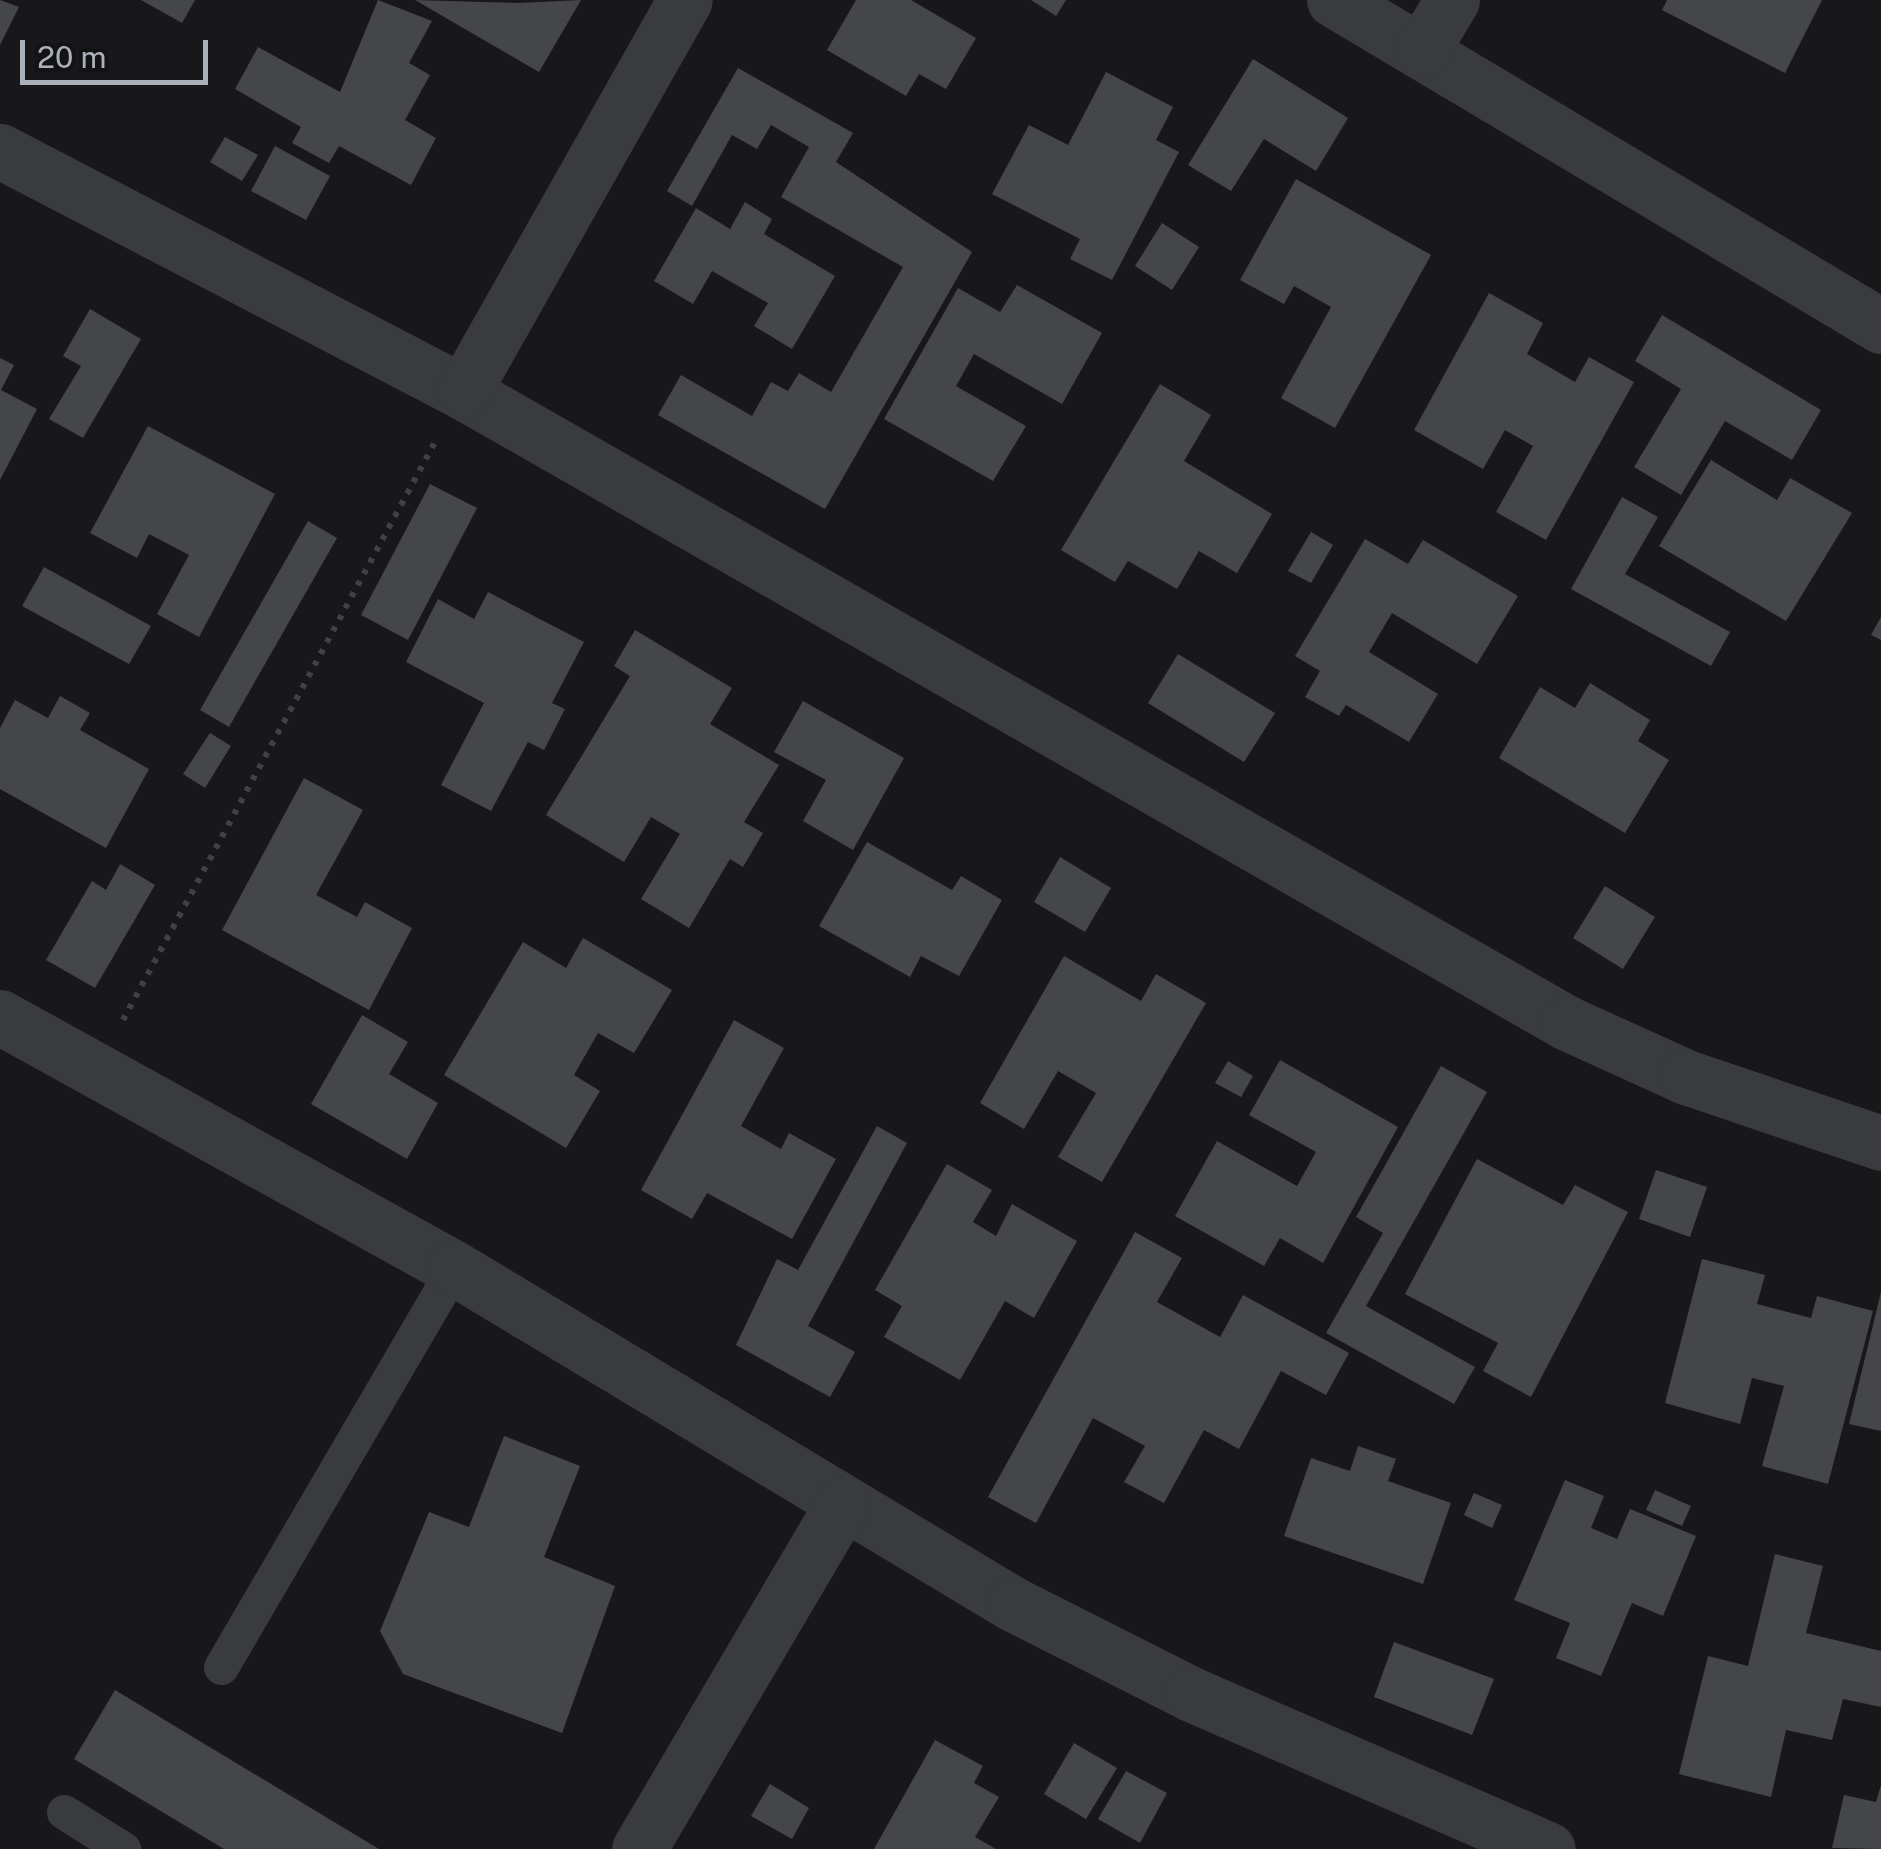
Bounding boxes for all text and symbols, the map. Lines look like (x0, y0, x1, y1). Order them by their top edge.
scale bar (25, 20, 212, 82)
text: 20 m (37, 39, 106, 75)

